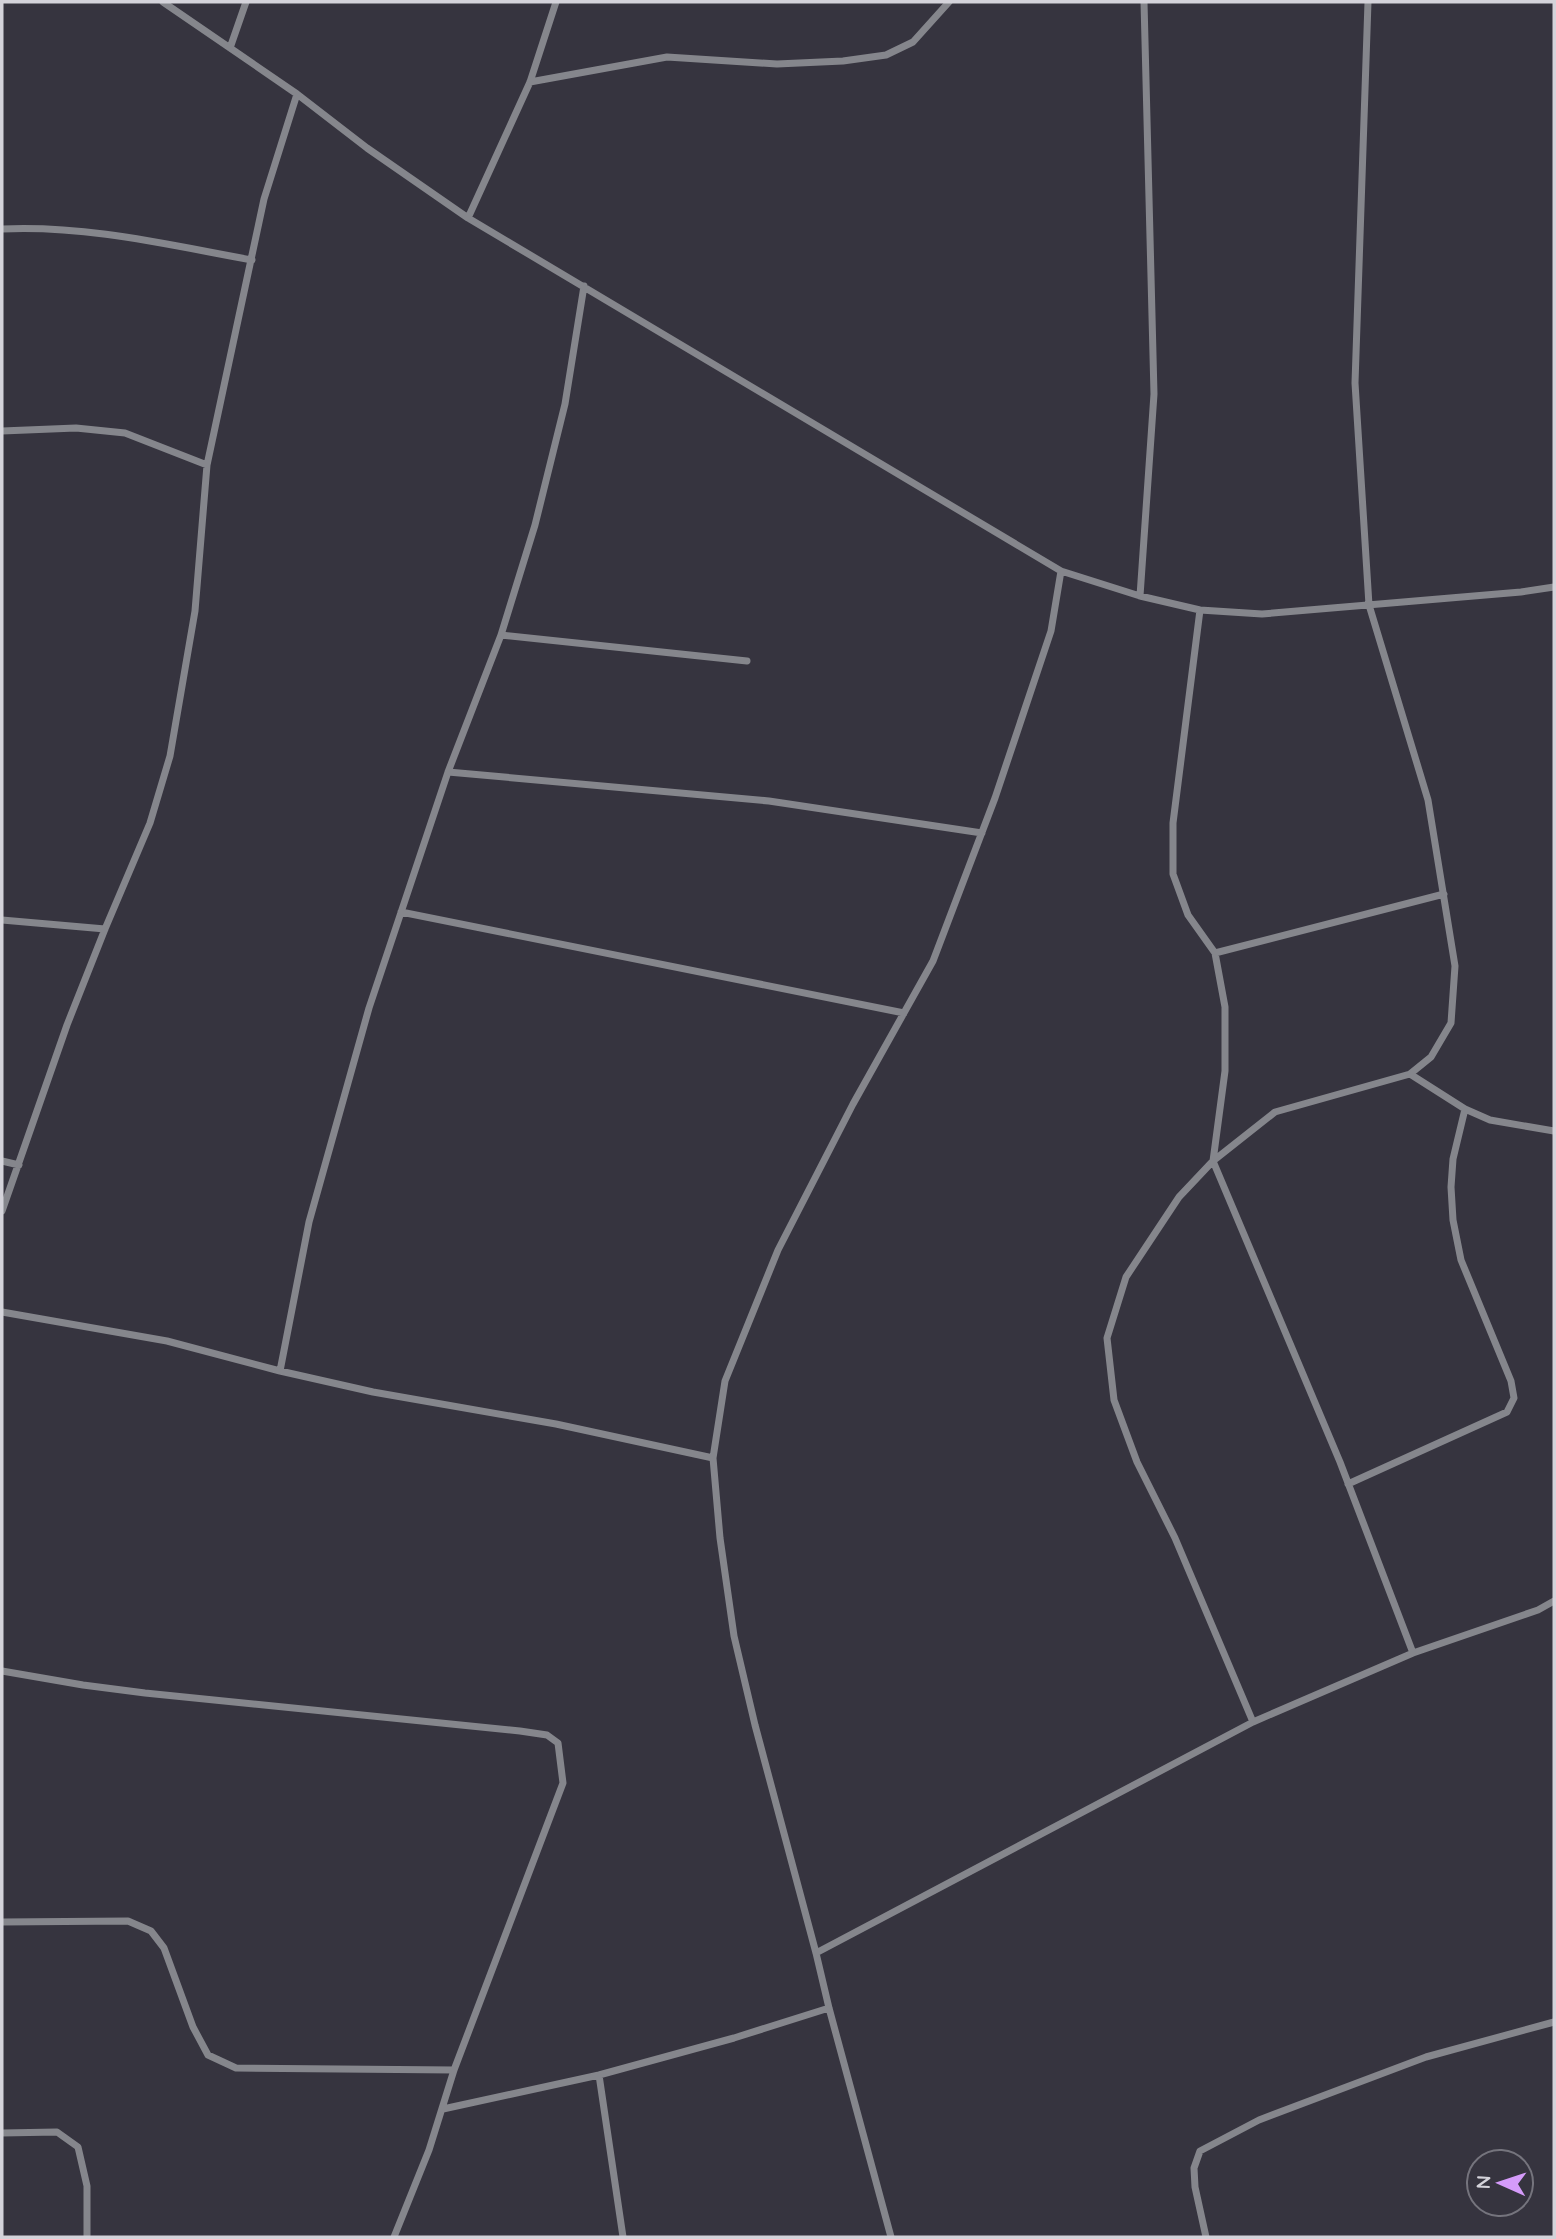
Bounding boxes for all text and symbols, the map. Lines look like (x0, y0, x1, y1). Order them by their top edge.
north arrow (1465, 2148, 1535, 2218)
text: N (1471, 2175, 1495, 2190)

